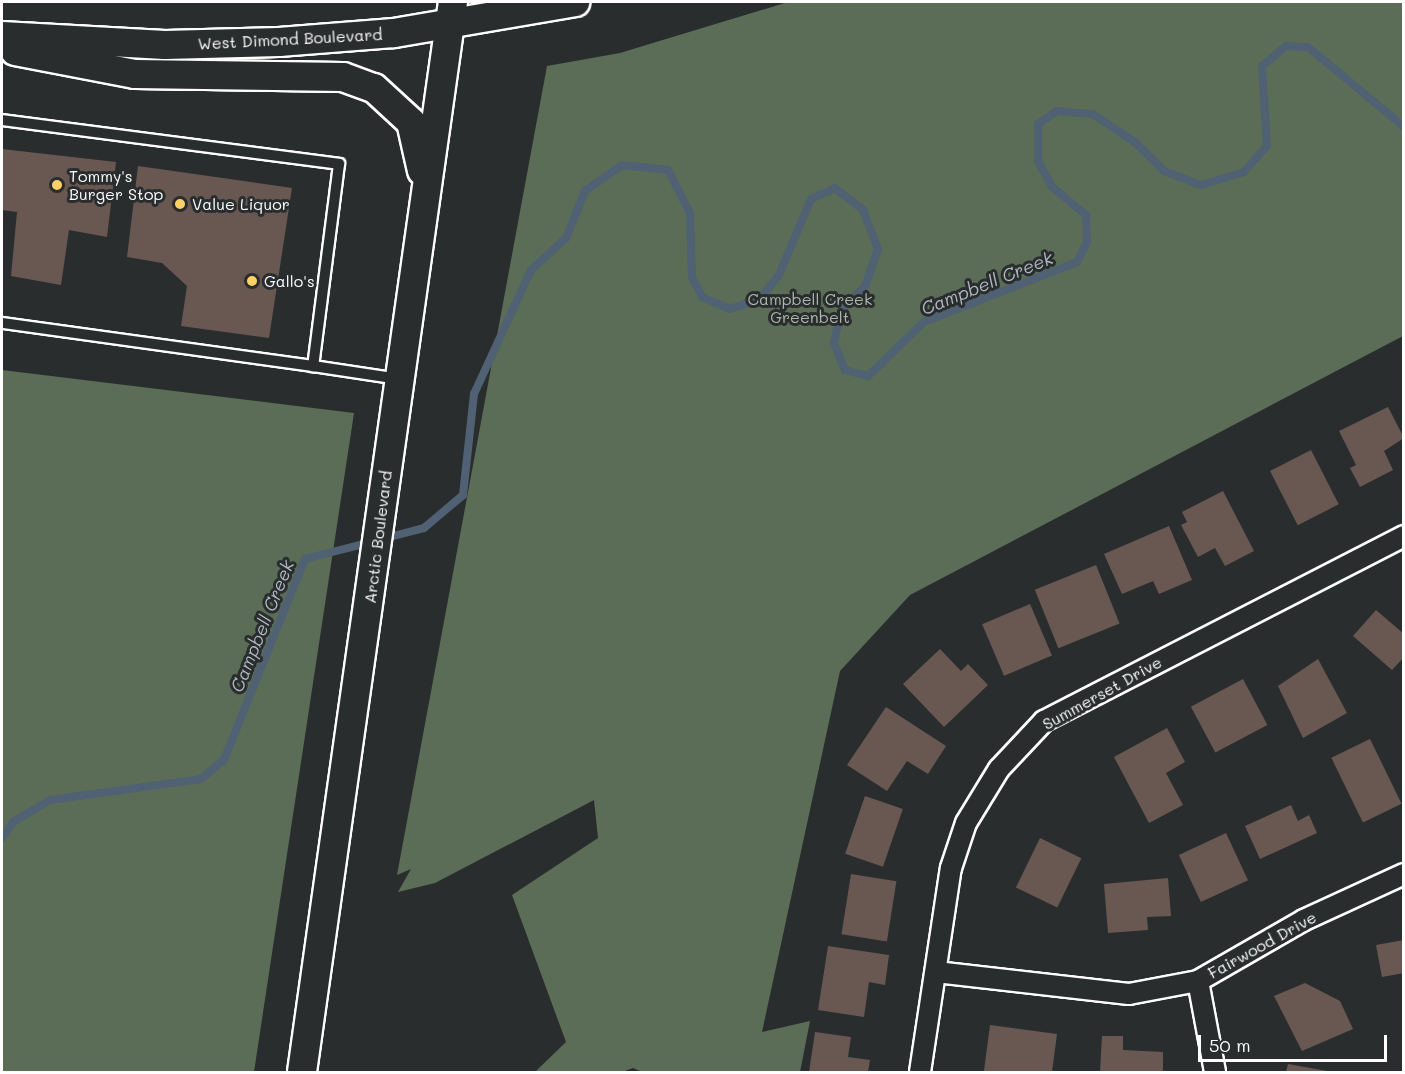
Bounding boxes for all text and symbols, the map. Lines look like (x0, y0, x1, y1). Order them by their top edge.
street label: West Dimond Boulevard (197, 25, 383, 53)
place label: Tommy's Burger Stop (69, 166, 163, 204)
marker: Tommy's Burger Stop (50, 178, 64, 192)
place label: Value Liquor (192, 194, 290, 214)
marker: Value Liquor (173, 197, 187, 211)
water label: Campbell Creek (918, 247, 1056, 319)
place label: Gallo's (264, 271, 315, 291)
marker: Gallo's (245, 274, 259, 288)
park label: Campbell Creek Greenbelt (747, 289, 873, 327)
street label: Arctic Boulevard (360, 469, 396, 605)
water label: Campbell Creek (226, 557, 298, 695)
street label: Summerset Drive (1039, 652, 1165, 734)
street label: Fairwood Drive (1205, 907, 1319, 983)
scale bar (1201, 1023, 1390, 1061)
text: 50 m (1209, 1033, 1251, 1057)

